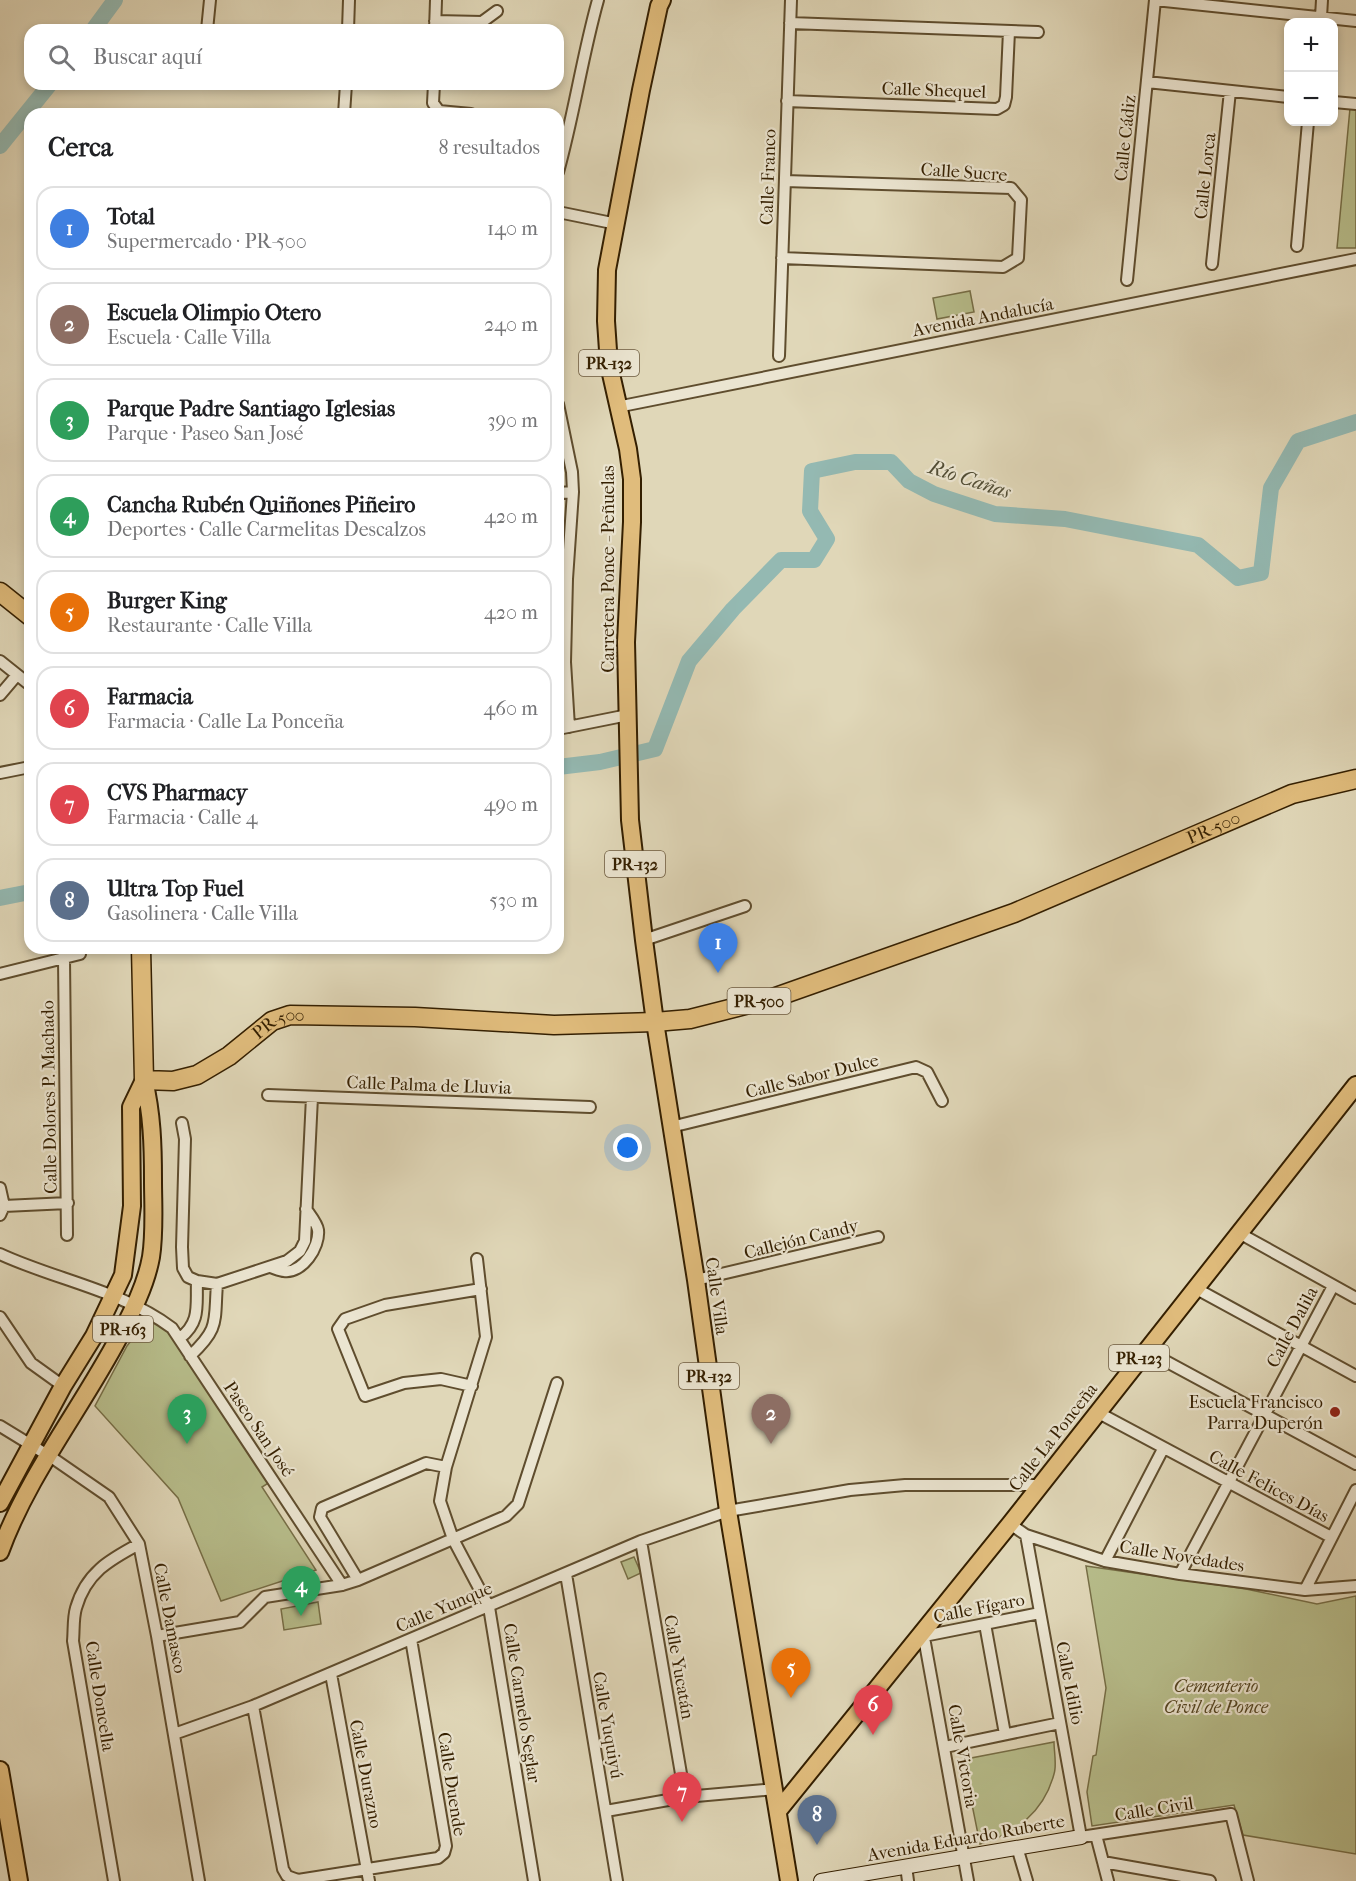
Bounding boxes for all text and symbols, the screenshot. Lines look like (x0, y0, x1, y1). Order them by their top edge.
map controls (1284, 18, 1338, 126)
button: + (1284, 18, 1338, 72)
search box (24, 24, 564, 90)
icon: search (45, 41, 78, 74)
text: Buscar aquí (93, 44, 202, 70)
button: − (1284, 72, 1338, 126)
street label: Calle Shequel (881, 78, 987, 103)
street label: Calle Cádiz (1111, 94, 1140, 182)
street label: Calle Franco (756, 129, 781, 225)
street label: Calle Lorca (1191, 131, 1221, 220)
text: Cerca (48, 132, 113, 163)
text: 8 resultados (438, 136, 540, 159)
street label: Calle Sucre (920, 159, 1008, 186)
text: Total (107, 204, 155, 230)
text: 1 (66, 217, 73, 240)
text: 140 m (487, 217, 538, 240)
text: Supermercado · PR-500 (107, 230, 307, 253)
street label: Avenida Andalucía (910, 293, 1056, 342)
text: Escuela Olimpio Otero (107, 300, 321, 326)
text: 2 (64, 313, 75, 336)
text: 240 m (484, 313, 538, 336)
text: Escuela · Calle Villa (107, 326, 271, 349)
road number: PR-132 (579, 350, 639, 376)
text: Parque Padre Santiago Iglesias (107, 396, 395, 422)
text: 3 (65, 409, 74, 432)
text: 390 m (487, 409, 538, 432)
text: Parque · Paseo San José (107, 422, 304, 445)
water label: Río Cañas (924, 455, 1015, 504)
street label: Carretera Ponce - Peñuelas (598, 465, 619, 673)
text: Cancha Rubén Quiñones Piñeiro (107, 492, 416, 518)
text: 4 (64, 505, 75, 528)
text: 420 m (484, 505, 538, 528)
text: Deportes · Calle Carmelitas Descalzos (107, 518, 426, 541)
text: Burger King (107, 588, 227, 614)
text: 5 (65, 601, 74, 624)
text: 420 m (484, 601, 538, 624)
text: Restaurante · Calle Villa (107, 614, 312, 637)
text: Farmacia (107, 684, 193, 710)
text: 6 (64, 697, 75, 720)
text: 460 m (483, 697, 538, 720)
text: Farmacia · Calle La Ponceña (107, 710, 344, 733)
text: CVS Pharmacy (107, 780, 247, 806)
text: 7 (65, 793, 74, 816)
text: 490 m (484, 793, 538, 816)
text: Farmacia · Calle 4 (107, 806, 257, 829)
street label: PR-500 (1184, 807, 1244, 849)
road number: PR-132 (605, 851, 665, 877)
text: Ultra Top Fuel (107, 876, 244, 902)
text: 8 (64, 889, 75, 912)
text: 530 m (489, 889, 538, 912)
text: Gasolinera · Calle Villa (107, 902, 298, 925)
pin: 1 (698, 924, 738, 973)
road number: PR-500 (728, 988, 790, 1014)
street label: Calle Dolores P. Machado (37, 1000, 62, 1194)
street label: PR-500 (248, 1004, 305, 1044)
street label: Calle Sabor Dulce (743, 1050, 881, 1103)
street label: Calle Palma de Lluvia (346, 1072, 513, 1099)
your location (613, 1133, 642, 1162)
street label: Callejón Candy (742, 1215, 862, 1264)
street label: Calle Villa (701, 1256, 732, 1337)
street label: Calle Dalila (1262, 1283, 1323, 1371)
road number: PR-163 (93, 1316, 153, 1342)
road number: PR-123 (1109, 1345, 1169, 1371)
road number: PR-132 (679, 1363, 739, 1389)
street label: Paseo San José (219, 1378, 298, 1481)
street label: Calle La Ponceña (1005, 1378, 1103, 1496)
place label: Escuela Francisco Parra Duperón (1188, 1392, 1324, 1434)
pin: 3 (168, 1394, 207, 1444)
pin: 2 (752, 1394, 790, 1444)
marker: Escuela Francisco Parra Duperón (1328, 1405, 1342, 1419)
street label: Calle Felices Días (1205, 1446, 1333, 1527)
street label: Calle Novedades (1118, 1536, 1246, 1577)
street label: Calle Damasco (149, 1561, 191, 1675)
pin: 4 (282, 1566, 320, 1616)
street label: Calle Yunque (393, 1578, 496, 1637)
street label: Calle Fígaro (932, 1589, 1027, 1628)
street label: Calle Yucatán (659, 1613, 698, 1721)
street label: Calle Carmelo Seglar (499, 1622, 545, 1785)
street label: Calle Doncella (80, 1640, 119, 1753)
street label: Calle Idilio (1051, 1640, 1088, 1726)
pin: 5 (772, 1648, 810, 1698)
street label: Calle Yuquiyú (588, 1670, 627, 1780)
park label: Cementerio Civil de Ponce (1164, 1676, 1269, 1718)
pin: 6 (854, 1686, 892, 1735)
street label: Calle Victoria (943, 1703, 982, 1810)
street label: Calle Durazno (345, 1718, 386, 1830)
street label: Calle Duende (433, 1731, 470, 1838)
pin: 7 (662, 1772, 702, 1822)
street label: Calle Civil (1113, 1793, 1195, 1826)
pin: 8 (798, 1796, 836, 1845)
street label: Avenida Eduardo Ruberte (865, 1811, 1067, 1866)

